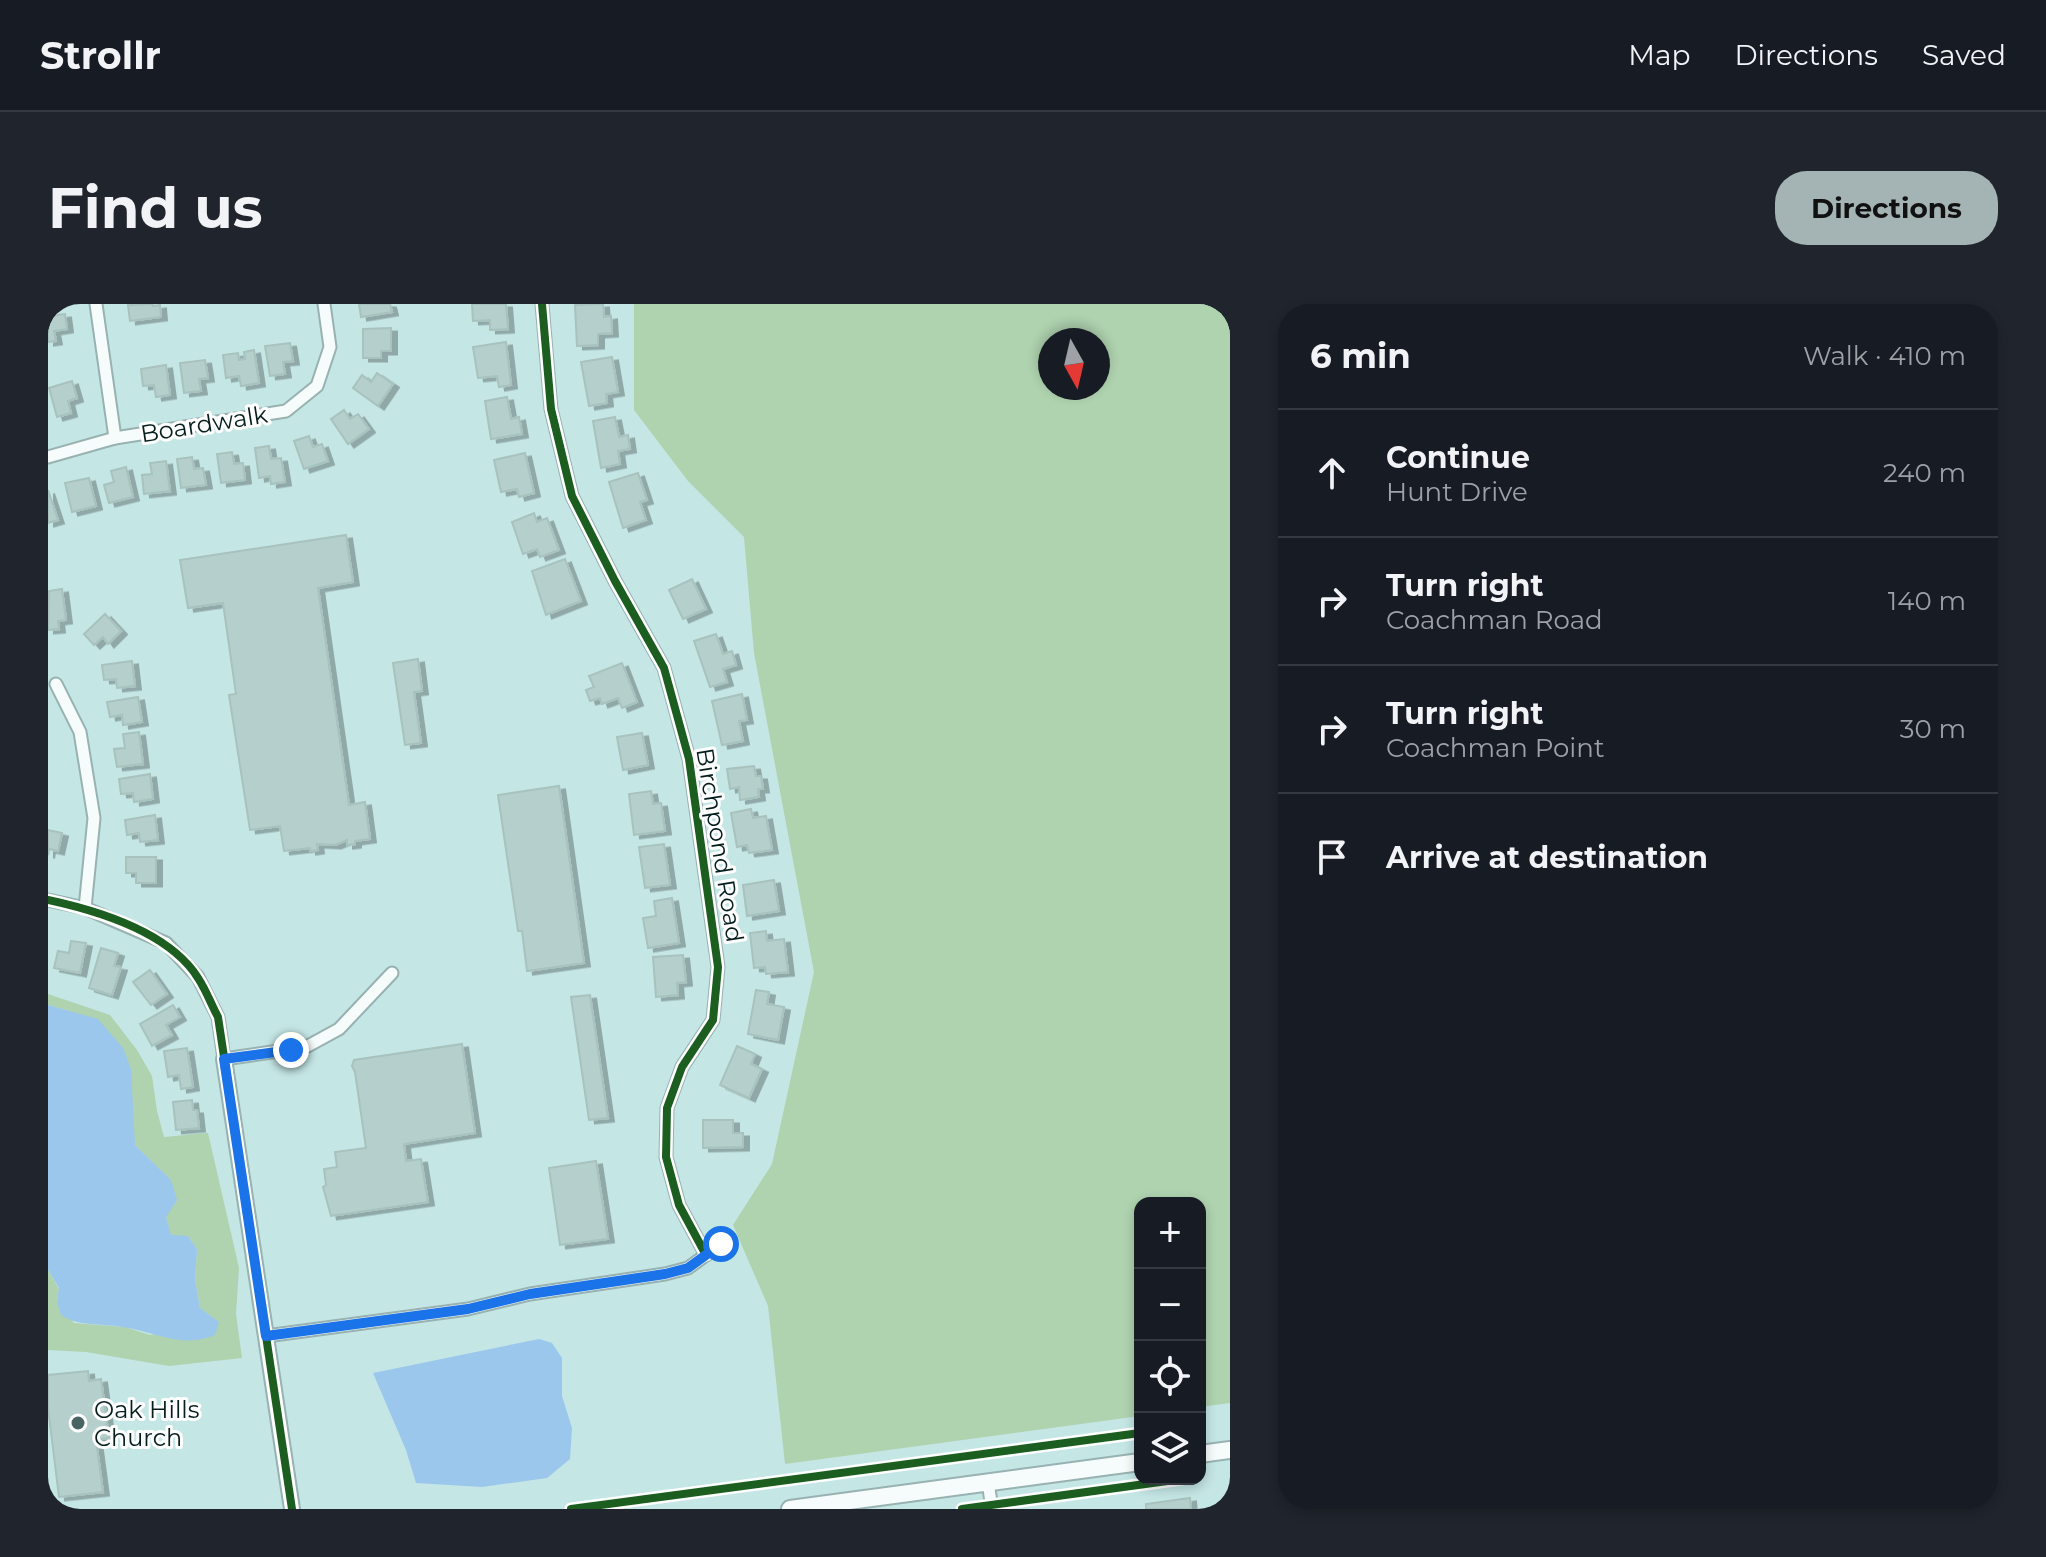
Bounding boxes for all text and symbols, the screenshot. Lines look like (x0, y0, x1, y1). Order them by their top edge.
text: Strollr (40, 32, 161, 79)
text: Map (1628, 38, 1690, 72)
text: Directions (1734, 38, 1878, 72)
text: Saved (1922, 38, 2006, 72)
button: Directions (1775, 171, 1998, 245)
text: Find us (48, 174, 262, 242)
north arrow (1038, 328, 1110, 400)
text: 6 min (1310, 335, 1411, 377)
text: Walk · 410 m (1803, 340, 1966, 372)
street label: Boardwalk (138, 400, 270, 448)
text: Continue (1386, 439, 1530, 476)
icon: ahead (1310, 451, 1354, 495)
text: 240 m (1883, 457, 1966, 489)
text: Hunt Drive (1386, 476, 1528, 508)
text: Turn right (1386, 567, 1543, 604)
icon: right (1310, 579, 1354, 623)
text: 140 m (1888, 585, 1966, 617)
text: Coachman Road (1386, 604, 1603, 636)
text: Turn right (1386, 695, 1543, 732)
icon: right (1310, 707, 1354, 751)
text: 30 m (1900, 713, 1966, 745)
text: Coachman Point (1386, 732, 1605, 764)
street label: Birchpond Road (690, 746, 750, 944)
icon: arrive (1310, 835, 1354, 879)
text: Arrive at destination (1386, 839, 1708, 876)
route end (273, 1032, 309, 1068)
map controls (1134, 1197, 1206, 1485)
button: + (1134, 1197, 1206, 1269)
route start (703, 1226, 739, 1262)
button: − (1134, 1269, 1206, 1341)
button: locate (1134, 1341, 1206, 1413)
place label: Oak Hills Church (94, 1395, 200, 1452)
button: layers (1134, 1413, 1206, 1485)
marker: Oak Hills Church (69, 1414, 87, 1432)

